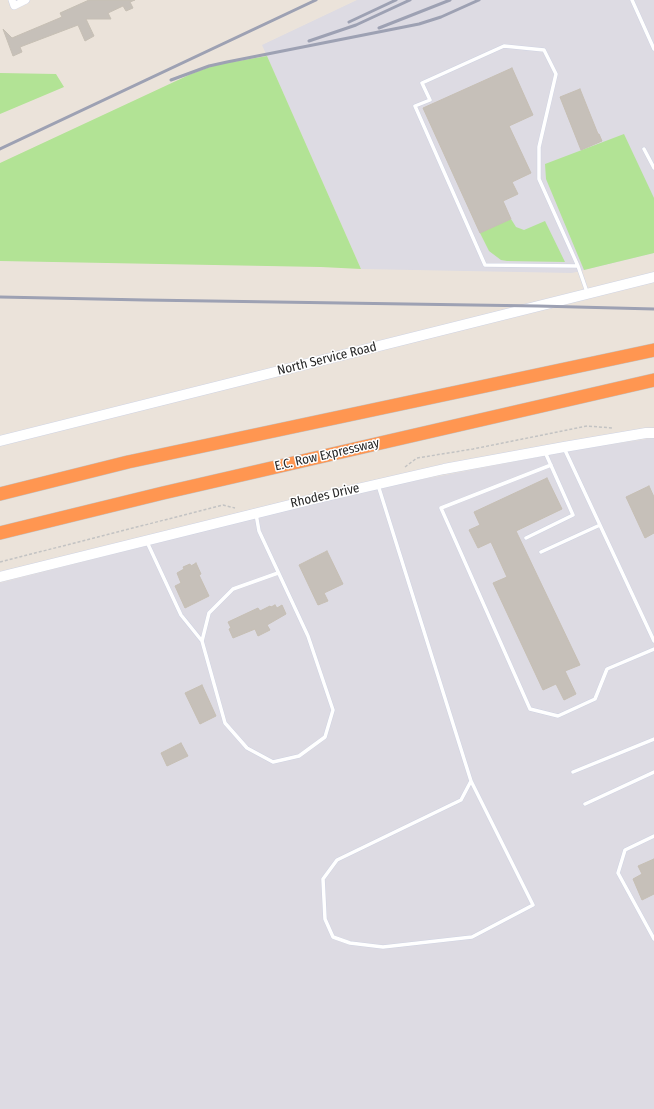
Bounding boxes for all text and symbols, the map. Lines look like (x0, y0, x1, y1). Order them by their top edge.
street label: North Service Road (276, 339, 378, 379)
street label: E.C. Row Expressway (273, 435, 381, 475)
street label: Rhodes Drive (289, 480, 361, 512)

